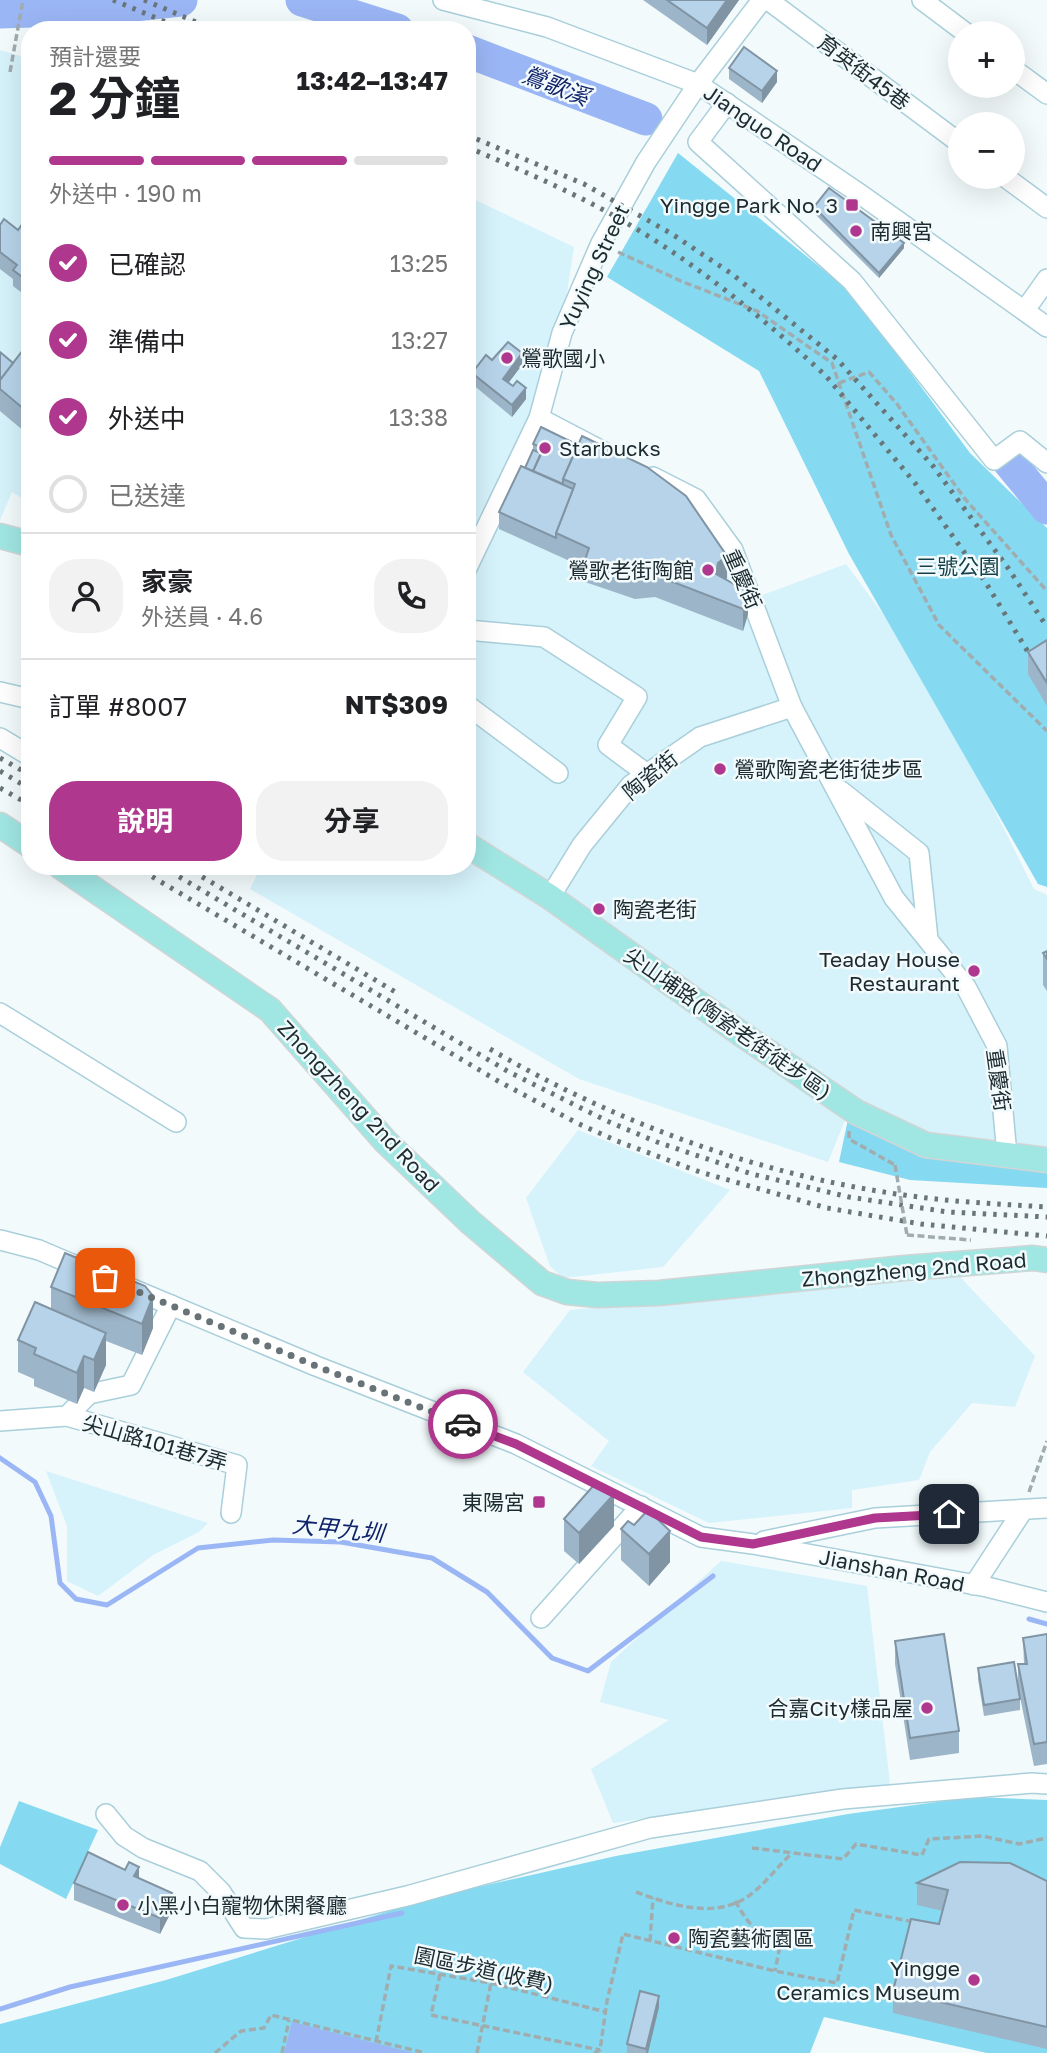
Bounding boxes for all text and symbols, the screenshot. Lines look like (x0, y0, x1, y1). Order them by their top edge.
map controls (948, 21, 1025, 189)
button: + (948, 21, 1025, 98)
street label: 育英街45巷 (813, 29, 915, 115)
text: 預計還要 (49, 42, 141, 70)
water label: 鶯歌溪 (519, 60, 596, 112)
text: 13:42–13:47 (297, 65, 448, 96)
text: 2 分鐘 (49, 70, 181, 125)
street label: Jianguo Road (699, 79, 827, 177)
button: − (948, 112, 1025, 189)
text: 外送中 · 190 m (49, 179, 202, 207)
place label: Yingge Park No. 3 (660, 192, 838, 218)
marker: Yingge Park No. 3 (844, 197, 860, 213)
street label: Yuying Street (554, 200, 634, 334)
place label: 南興宮 (870, 218, 933, 244)
marker: 南興宮 (848, 223, 864, 239)
icon: check (49, 244, 87, 282)
text: 已確認 (108, 249, 186, 280)
text: 13:25 (390, 249, 448, 277)
icon: check (49, 321, 87, 359)
text: 準備中 (108, 326, 186, 357)
text: 13:27 (391, 326, 448, 354)
place label: 鶯歌國小 (521, 345, 605, 371)
marker: 鶯歌國小 (499, 350, 515, 366)
icon: check (49, 398, 87, 436)
text: 外送中 (108, 403, 186, 434)
text: 13:38 (389, 403, 448, 431)
place label: Starbucks (559, 435, 661, 461)
marker: Starbucks (537, 440, 553, 456)
text: 已送達 (108, 480, 186, 511)
street label: 重慶街 (718, 545, 768, 613)
park label: 三號公園 (916, 553, 1000, 579)
place label: 鶯歌老街陶館 (568, 557, 694, 583)
button: person (49, 559, 123, 633)
button: phone (374, 559, 448, 633)
marker: 鶯歌老街陶館 (700, 562, 716, 578)
text: 家豪 (141, 566, 193, 597)
text: 外送員 · 4.6 (141, 602, 263, 630)
text: NT$309 (345, 689, 448, 720)
text: 訂單 #8007 (49, 691, 187, 722)
street label: 陶瓷街 (617, 745, 683, 805)
place label: 鶯歌陶瓷老街徒步區 (734, 756, 923, 782)
marker: 鶯歌陶瓷老街徒步區 (712, 761, 728, 777)
button: 說明 (49, 781, 242, 861)
button: 分享 (256, 781, 448, 861)
place label: 陶瓷老街 (613, 896, 697, 922)
marker: 陶瓷老街 (591, 901, 607, 917)
street label: 尖山埔路(陶瓷老街徒步區) (619, 942, 837, 1104)
place label: Teaday House Restaurant (819, 946, 960, 996)
marker: Teaday House Restaurant (966, 963, 982, 979)
street label: Zhongzheng 2nd Road (273, 1015, 445, 1197)
street label: 重慶街 (982, 1047, 1016, 1113)
street label: Zhongzheng 2nd Road (801, 1246, 1027, 1292)
pin (75, 1248, 135, 1308)
icon: bag (86, 1259, 124, 1297)
courier (428, 1389, 498, 1459)
icon: car (444, 1405, 482, 1443)
street label: 尖山路101巷7弄 (80, 1409, 230, 1475)
pin (919, 1484, 979, 1544)
place label: 東陽宮 (462, 1489, 525, 1515)
marker: 東陽宮 (531, 1494, 547, 1510)
icon: home (930, 1495, 968, 1533)
water label: 大甲九圳 (291, 1509, 388, 1547)
street label: Jianshan Road (817, 1543, 967, 1597)
place label: 合嘉City樣品屋 (768, 1695, 913, 1721)
marker: 合嘉City樣品屋 (919, 1700, 935, 1716)
place label: 小黑小白寵物休閑餐廳 (137, 1892, 347, 1918)
marker: 小黑小白寵物休閑餐廳 (115, 1897, 131, 1913)
place label: 陶瓷藝術園區 (688, 1925, 814, 1951)
marker: 陶瓷藝術園區 (666, 1930, 682, 1946)
street label: 園區步道(收費) (412, 1942, 556, 1996)
place label: Yingge Ceramics Museum (776, 1955, 960, 2005)
marker: Yingge Ceramics Museum (966, 1972, 982, 1988)

